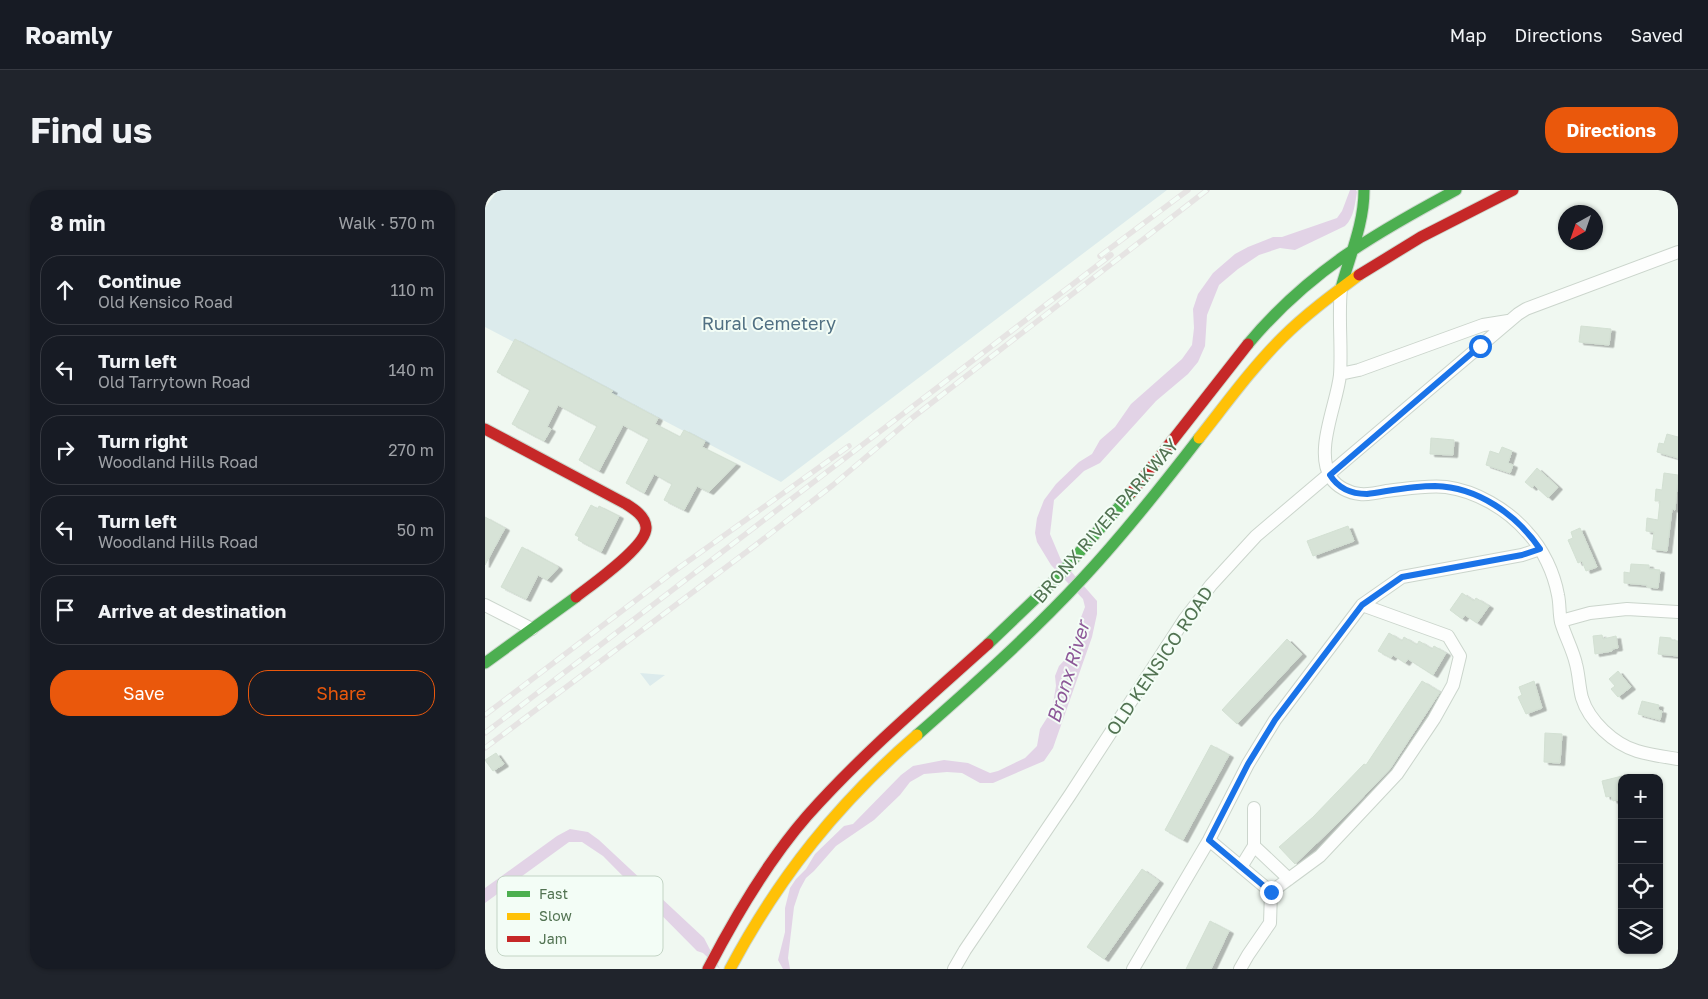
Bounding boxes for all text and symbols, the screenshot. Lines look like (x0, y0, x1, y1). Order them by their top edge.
text: Roamly (25, 20, 113, 49)
text: Map (1450, 24, 1486, 46)
text: Directions (1514, 24, 1602, 46)
text: Saved (1630, 24, 1683, 46)
button: Directions (1545, 107, 1678, 153)
text: Find us (30, 109, 152, 151)
north arrow (1558, 205, 1603, 250)
text: 8 min (50, 210, 106, 236)
text: Walk · 570 m (338, 213, 435, 233)
text: Continue (98, 269, 181, 292)
icon: ahead (51, 276, 79, 304)
text: 110 m (390, 280, 434, 300)
text: Old Kensico Road (98, 292, 233, 312)
park label: Rural Cemetery (702, 312, 836, 334)
route start (1469, 335, 1492, 358)
text: Turn left (98, 349, 177, 372)
icon: left (51, 356, 79, 384)
text: 140 m (388, 360, 434, 380)
text: Old Tarrytown Road (98, 372, 250, 392)
text: Turn right (98, 429, 188, 452)
street label: BRONX RIVER PARKWAY (1028, 433, 1183, 607)
icon: right (51, 436, 79, 464)
text: 270 m (388, 440, 434, 460)
text: Woodland Hills Road (98, 452, 258, 472)
text: Turn left (98, 509, 177, 532)
icon: left (51, 516, 79, 544)
text: 50 m (397, 520, 434, 540)
text: Woodland Hills Road (98, 532, 258, 552)
street label: OLD KENSICO ROAD (1101, 582, 1217, 739)
icon: arrive (51, 596, 79, 624)
text: Arrive at destination (98, 599, 286, 622)
water label: Bronx River (1041, 616, 1095, 725)
button: Save (50, 670, 238, 716)
button: Share (248, 670, 435, 716)
map controls (1618, 774, 1663, 954)
button: + (1618, 774, 1663, 819)
button: − (1618, 819, 1663, 864)
button: locate (1618, 864, 1663, 909)
legend (497, 876, 663, 956)
route end (1260, 881, 1283, 904)
text: Fast (539, 885, 568, 902)
text: Slow (539, 907, 572, 924)
button: layers (1618, 909, 1663, 954)
text: Jam (539, 930, 567, 947)

